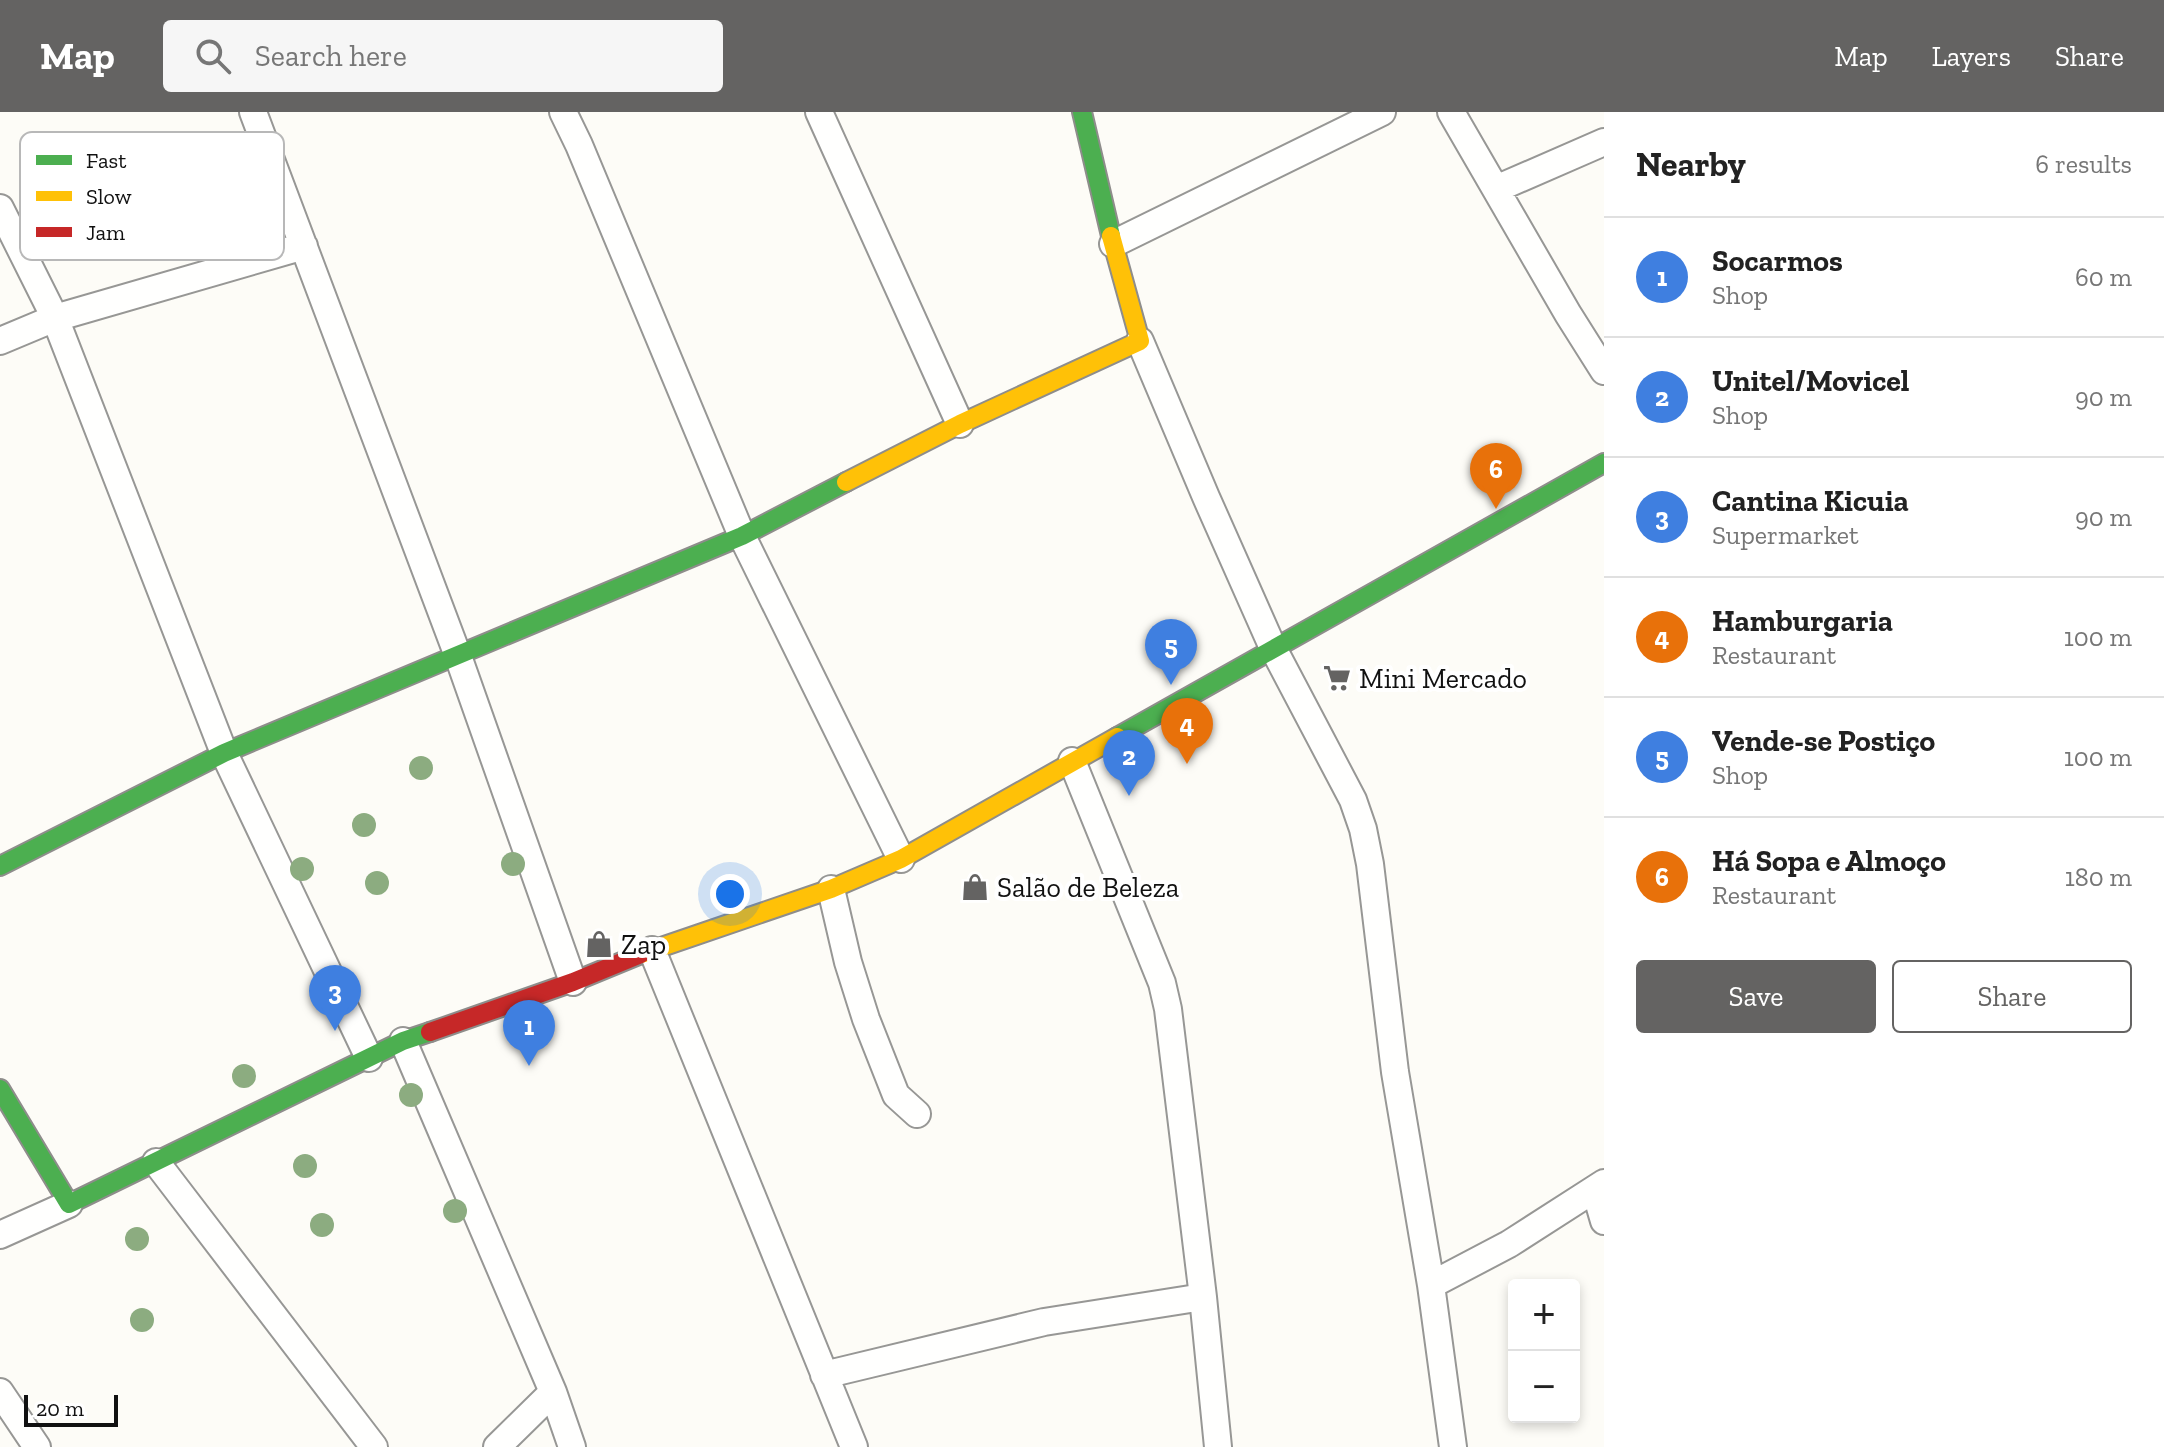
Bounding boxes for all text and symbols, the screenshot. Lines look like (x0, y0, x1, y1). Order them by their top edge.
search box (163, 20, 723, 92)
text: Map (40, 33, 115, 79)
icon: search (191, 34, 235, 78)
text: Search here (255, 38, 407, 74)
text: Map (1834, 40, 1888, 73)
text: Layers (1932, 40, 2011, 73)
text: Share (2055, 40, 2124, 73)
legend (20, 132, 284, 260)
text: Nearby (1636, 144, 1746, 185)
text: Fast (86, 147, 127, 174)
text: 6 results (2035, 148, 2132, 180)
text: Slow (86, 183, 132, 210)
text: Jam (86, 219, 125, 246)
text: Socarmos (1712, 243, 1843, 279)
text: 1 (1657, 261, 1667, 293)
text: 60 m (2075, 261, 2132, 293)
text: Shop (1712, 279, 1768, 311)
text: Unitel/Movicel (1712, 363, 1909, 399)
text: 2 (1655, 381, 1669, 413)
text: 90 m (2075, 381, 2132, 413)
text: Shop (1712, 399, 1768, 431)
pin: 6 (1470, 443, 1522, 509)
text: Cantina Kicuia (1712, 483, 1909, 519)
text: 3 (1655, 501, 1669, 533)
text: 90 m (2075, 501, 2132, 533)
text: Supermarket (1712, 519, 1859, 551)
text: Hamburgaria (1712, 603, 1893, 639)
pin: 5 (1145, 619, 1197, 685)
text: 4 (1655, 621, 1669, 653)
text: 100 m (2064, 621, 2132, 653)
text: Restaurant (1712, 639, 1836, 671)
place label: Mini Mercado (1359, 662, 1527, 695)
supermarket icon: Mini Mercado (1322, 663, 1352, 693)
pin: 4 (1161, 698, 1213, 764)
text: Vende-se Postiço (1712, 723, 1935, 759)
pin: 2 (1103, 730, 1155, 796)
text: 5 (1655, 741, 1669, 773)
text: 100 m (2064, 741, 2132, 773)
text: Shop (1712, 759, 1768, 791)
text: Há Sopa e Almoço (1712, 843, 1946, 879)
text: 6 (1655, 861, 1669, 893)
text: 180 m (2065, 861, 2132, 893)
place label: Salão de Beleza (997, 871, 1180, 904)
shop icon: Salão de Beleza (960, 872, 990, 902)
your location (710, 874, 750, 914)
text: Restaurant (1712, 879, 1836, 911)
place label: Zap (621, 928, 666, 961)
shop icon: Zap (584, 929, 614, 959)
button: Save (1636, 960, 1876, 1033)
button: Share (1892, 960, 2132, 1033)
pin: 3 (309, 965, 361, 1031)
pin: 1 (503, 1000, 555, 1066)
map controls (1508, 1279, 1580, 1423)
button: + (1508, 1279, 1580, 1351)
button: − (1508, 1351, 1580, 1423)
scale bar (24, 1391, 118, 1427)
text: 20 m (36, 1395, 84, 1422)

